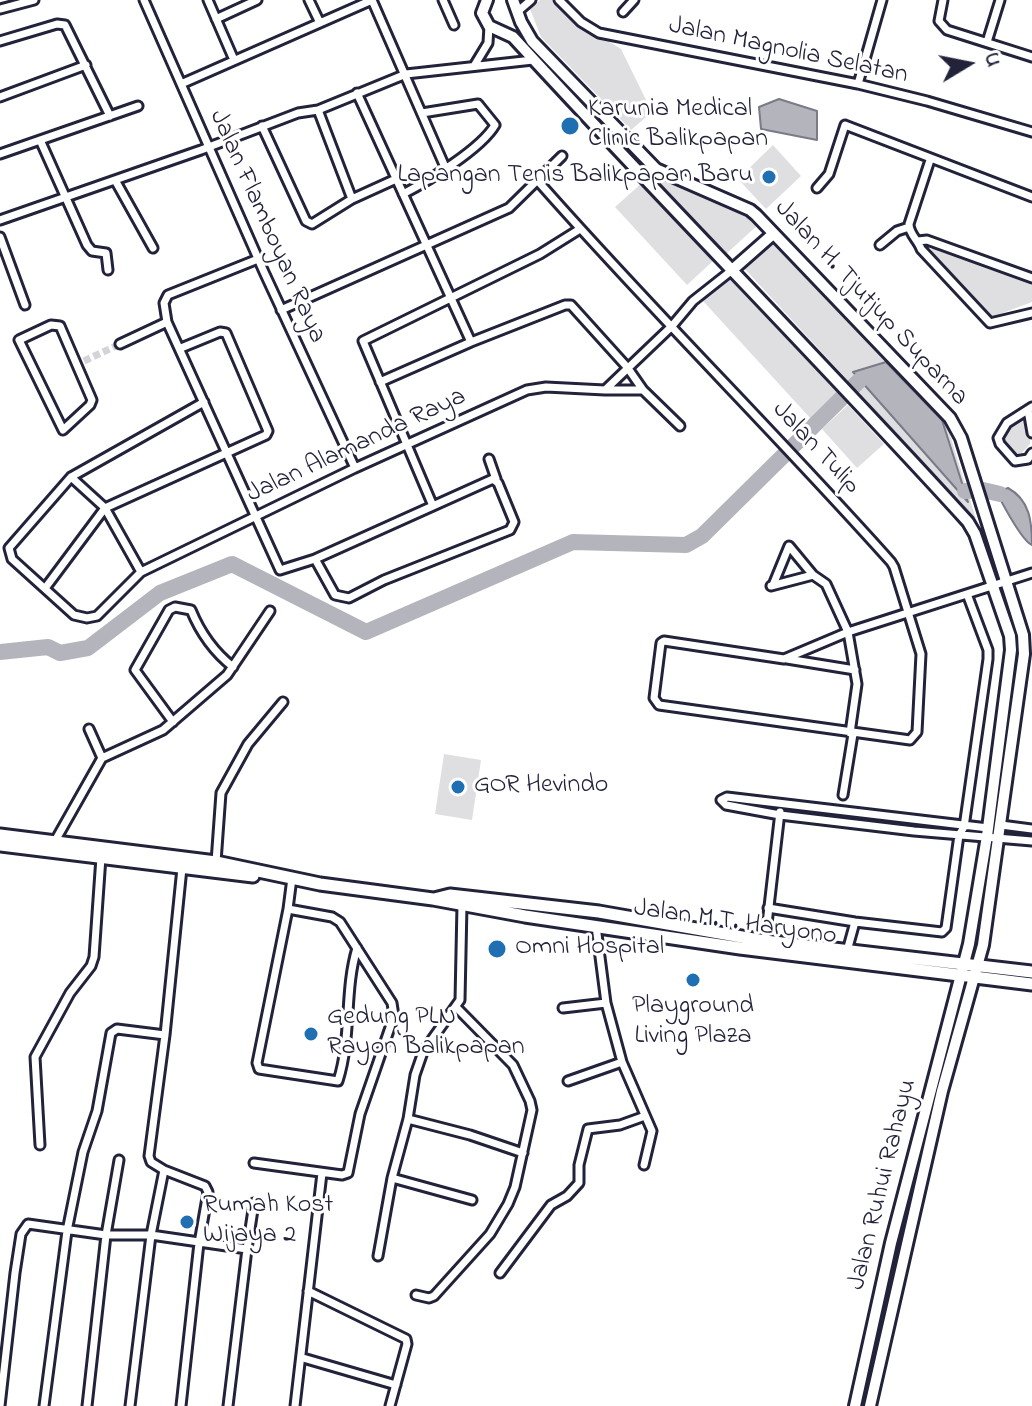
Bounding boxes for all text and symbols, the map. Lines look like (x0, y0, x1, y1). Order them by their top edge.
street label: Jalan Magnolia Selatan (666, 11, 910, 93)
north arrow (928, 24, 1008, 104)
text: U (975, 50, 1009, 69)
place label: Karunia Medical Clinic Balikpapan (588, 95, 768, 156)
street label: Jalan Flamboyan Raya (201, 106, 331, 348)
marker: Karunia Medical Clinic Balikpapan (559, 115, 581, 137)
place label: Lapangan Tenis Balikpapan Baru (397, 161, 753, 193)
marker: Lapangan Tenis Balikpapan Baru (760, 168, 778, 186)
street label: Jalan H. Tjutjup Suparna (766, 195, 974, 413)
street label: Jalan Alamanda Raya (243, 383, 471, 511)
street label: Jalan Tulip (764, 396, 866, 502)
place label: GOR Hevindo (474, 771, 608, 803)
marker: GOR Hevindo (449, 778, 467, 796)
street label: Jalan M.T. Haryono (632, 894, 838, 954)
place label: Omni Hospital (515, 933, 664, 965)
marker: Omni Hospital (486, 938, 508, 960)
marker: Playground Living Plaza (684, 971, 702, 989)
place label: Playground Living Plaza (632, 992, 754, 1054)
place label: Gedung PLN Rayon Balikpapan (327, 1003, 525, 1064)
marker: Gedung PLN Rayon Balikpapan (302, 1025, 320, 1043)
street label: Jalan Ruhui Rahayu (843, 1076, 925, 1294)
place label: Rumah Kost Wijaya 2 (203, 1191, 333, 1252)
marker: Rumah Kost Wijaya 2 (178, 1213, 196, 1231)

